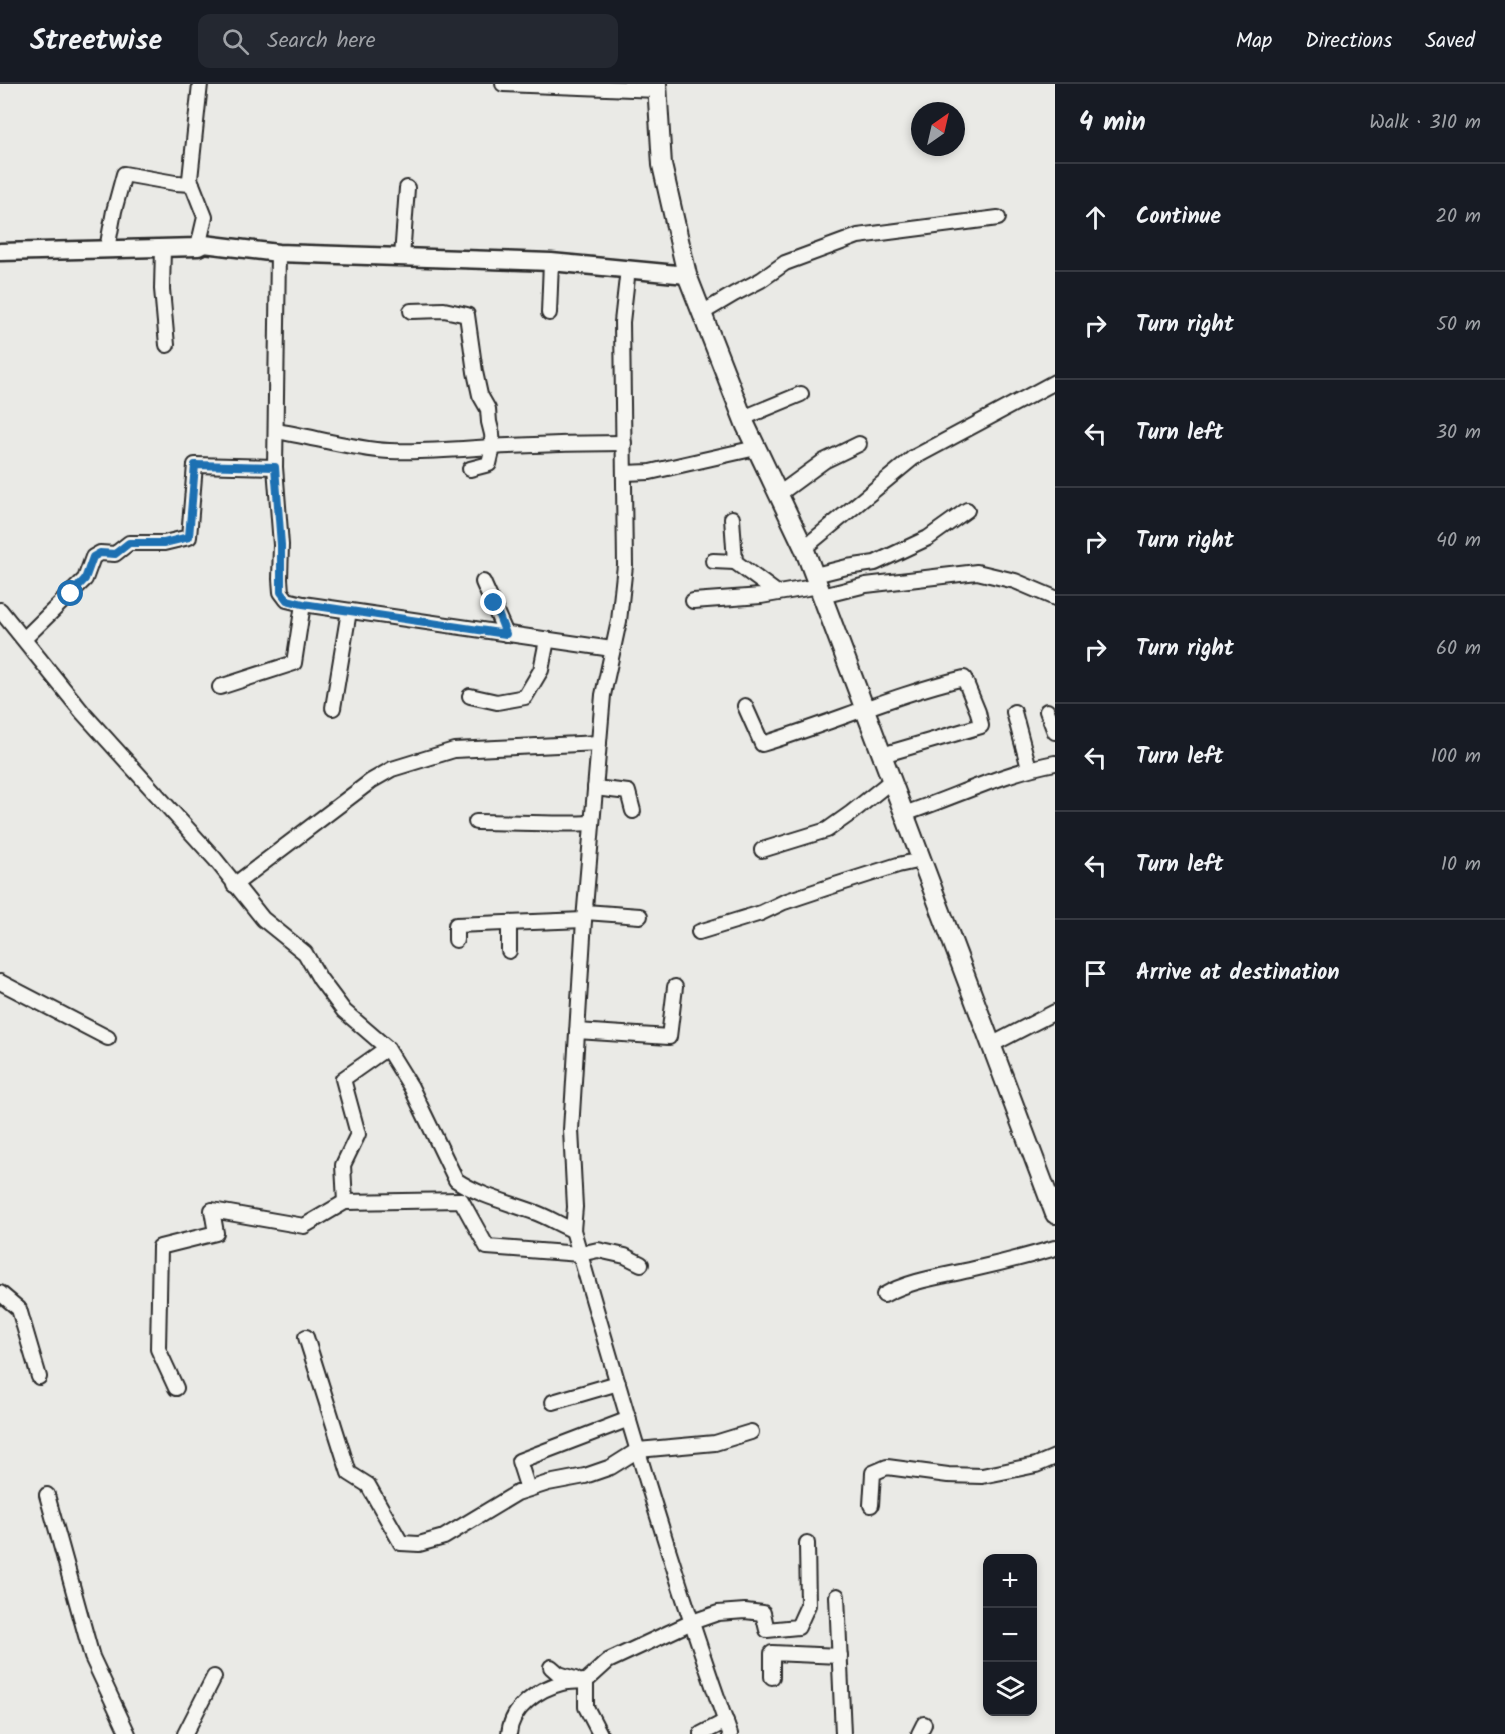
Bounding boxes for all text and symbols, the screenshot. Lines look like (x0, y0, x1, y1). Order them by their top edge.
search box (198, 14, 618, 68)
text: Streetwise (30, 19, 162, 64)
text: Search here (267, 24, 376, 59)
icon: search (219, 25, 252, 58)
text: Map (1236, 25, 1272, 58)
text: Directions (1305, 25, 1392, 58)
text: Saved (1425, 25, 1475, 58)
north arrow (911, 102, 965, 156)
text: 4 min (1079, 102, 1146, 144)
text: Walk · 310 m (1369, 107, 1481, 139)
text: Continue (1136, 200, 1221, 235)
icon: ahead (1079, 201, 1112, 234)
text: 20 m (1435, 201, 1481, 233)
text: Turn right (1136, 308, 1234, 343)
icon: right (1079, 309, 1112, 342)
text: 50 m (1436, 309, 1481, 341)
text: Turn left (1136, 416, 1223, 451)
icon: left (1079, 417, 1112, 450)
text: 30 m (1436, 417, 1481, 449)
text: Turn right (1136, 524, 1234, 559)
icon: right (1079, 525, 1112, 558)
text: 40 m (1436, 525, 1481, 557)
route start (57, 580, 83, 606)
route end (480, 589, 506, 615)
text: Turn right (1136, 632, 1234, 667)
icon: right (1079, 633, 1112, 666)
text: 60 m (1436, 633, 1481, 665)
text: Turn left (1136, 740, 1223, 775)
icon: left (1079, 741, 1112, 774)
text: 100 m (1431, 741, 1481, 773)
text: Turn left (1136, 848, 1223, 883)
icon: left (1079, 849, 1112, 882)
text: 10 m (1441, 849, 1481, 881)
text: Arrive at destination (1136, 956, 1339, 991)
icon: arrive (1079, 957, 1112, 990)
map controls (983, 1554, 1037, 1716)
button: + (983, 1554, 1037, 1608)
button: − (983, 1608, 1037, 1662)
button: layers (983, 1662, 1037, 1716)

